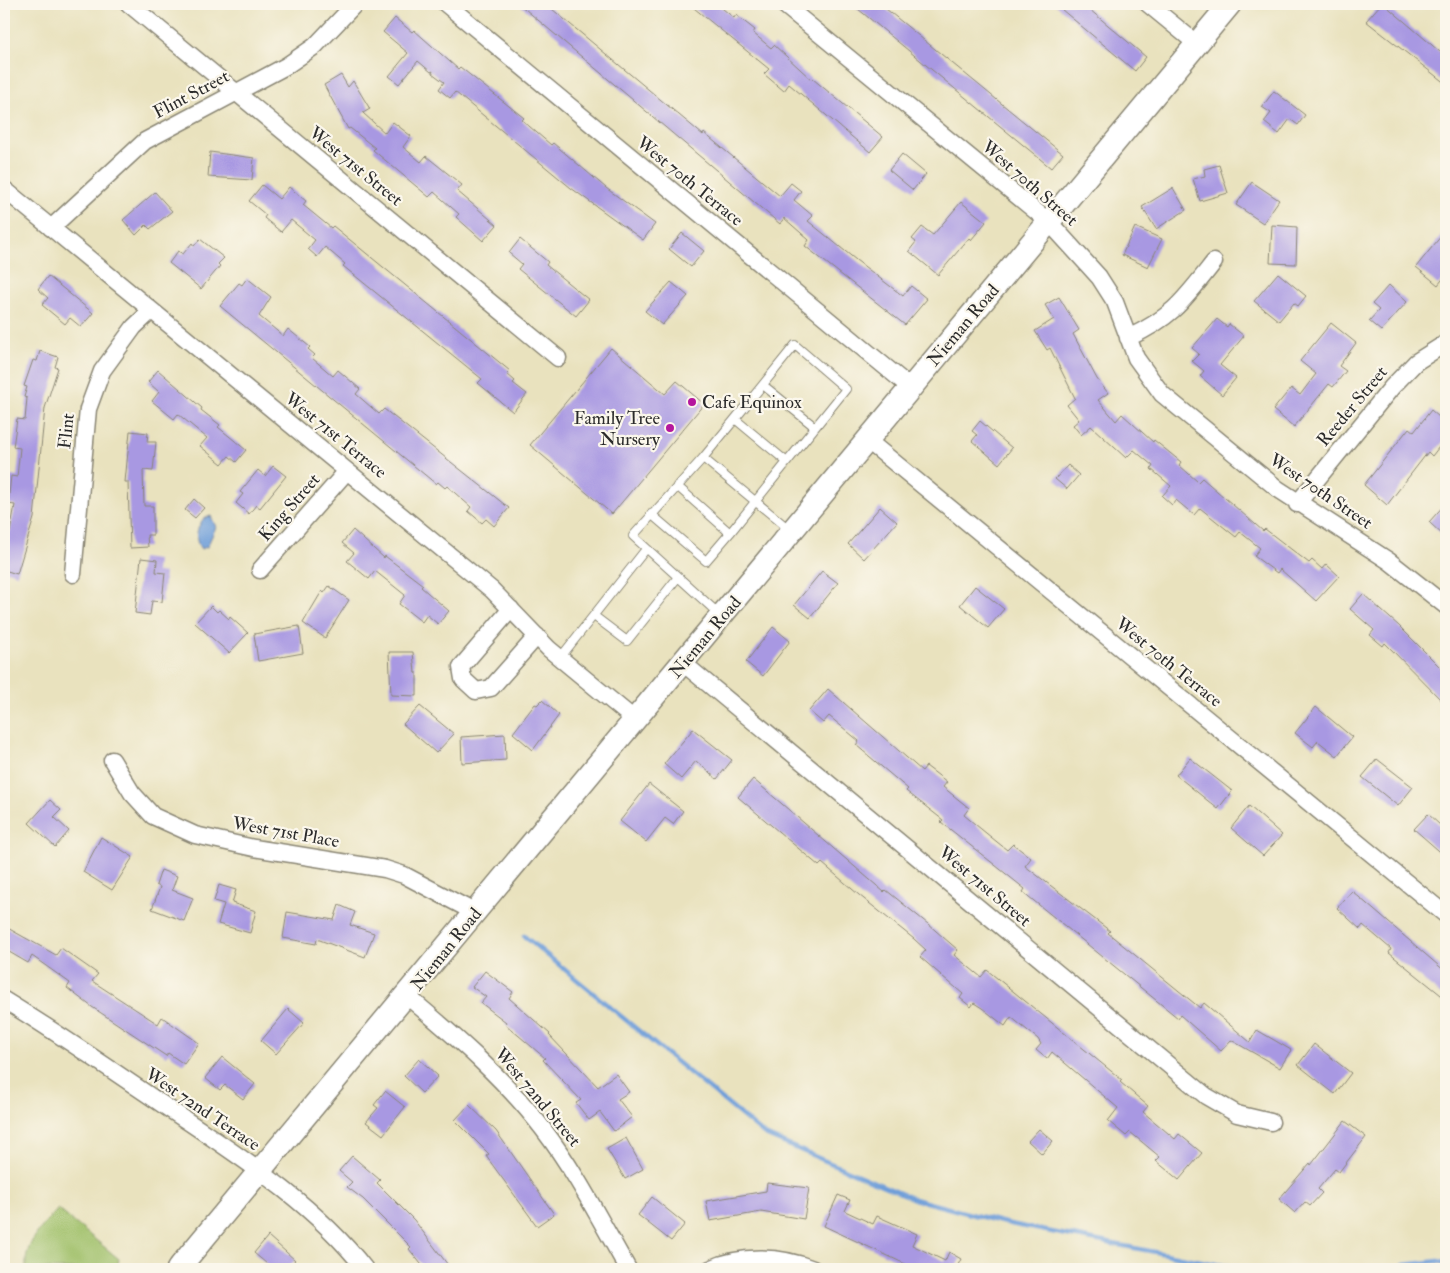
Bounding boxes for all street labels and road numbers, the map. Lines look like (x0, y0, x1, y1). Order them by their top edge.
street label: Flint Street (149, 65, 233, 124)
street label: West 71st Street (303, 121, 407, 211)
street label: West 70th Terrace (631, 131, 748, 232)
street label: West 70th Street (976, 135, 1083, 231)
street label: Nieman Road (922, 279, 1005, 371)
street label: Reeder Street (1312, 361, 1393, 451)
street label: West 71st Terrace (279, 387, 392, 484)
street label: Flint (53, 412, 80, 450)
street label: West 70th Street (1264, 448, 1377, 535)
street label: King Street (254, 468, 325, 546)
street label: Nieman Road (664, 591, 747, 683)
street label: West 70th Terrace (1110, 612, 1227, 713)
street label: West 71st Place (230, 812, 341, 853)
street label: West 71st Street (933, 840, 1036, 932)
street label: Nieman Road (406, 903, 487, 996)
street label: West 72nd Street (489, 1042, 586, 1152)
street label: West 72nd Terrace (140, 1062, 265, 1157)

